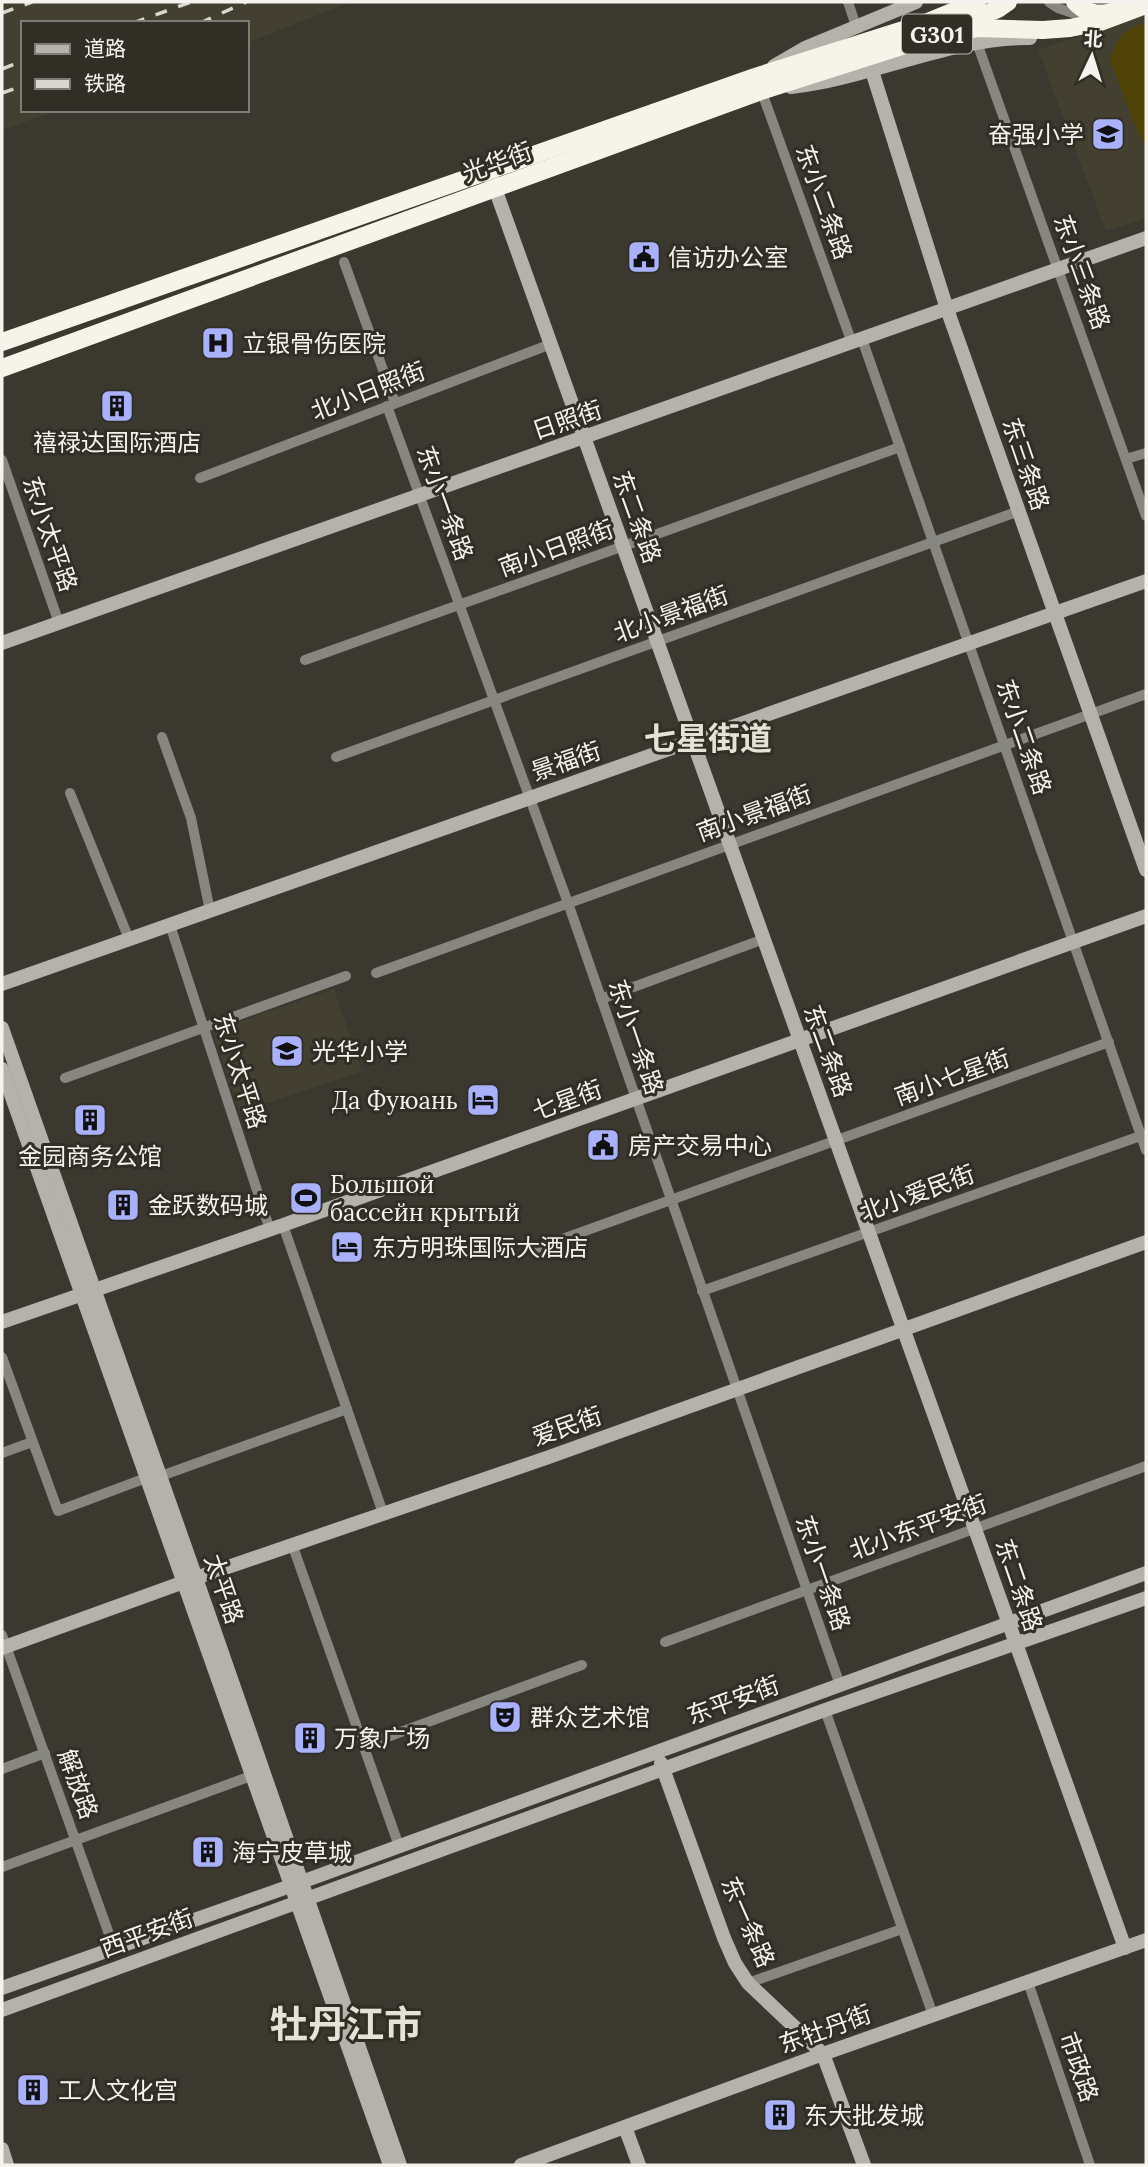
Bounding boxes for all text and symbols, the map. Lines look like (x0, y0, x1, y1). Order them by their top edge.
road number: G301 (902, 14, 972, 54)
legend (21, 21, 248, 112)
north arrow (1057, 21, 1127, 91)
text: 北 (1083, 26, 1104, 52)
text: 道路 (84, 35, 126, 62)
text: 铁路 (84, 70, 126, 97)
school or university icon: 奋强小学 (1089, 115, 1127, 153)
place label: 奋强小学 (988, 119, 1084, 150)
street label: 光华街 (458, 135, 536, 189)
street label: 东小二条路 (789, 140, 859, 264)
street label: 东小三条路 (1047, 210, 1117, 334)
public building icon: 信访办公室 (625, 238, 663, 276)
place label: 信访办公室 (668, 242, 788, 273)
hospital icon: 立银骨伤医院 (199, 324, 237, 362)
place label: 立银骨伤医院 (242, 328, 386, 359)
street label: 北小日照街 (306, 355, 430, 427)
building icon: 禧禄达国际酒店 (98, 387, 136, 425)
street label: 日照街 (528, 394, 606, 446)
street label: 东三条路 (996, 414, 1056, 514)
place label: 禧禄达国际酒店 (33, 427, 201, 458)
street label: 东小一条路 (410, 441, 480, 565)
street label: 东二条路 (606, 467, 668, 567)
street label: 东小太平路 (16, 472, 84, 596)
street label: 南小日照街 (494, 513, 618, 583)
street label: 北小景福街 (609, 579, 733, 649)
street label: 东小二条路 (990, 675, 1058, 799)
district label: 七星街道 (644, 718, 772, 759)
street label: 景福街 (527, 735, 605, 787)
street label: 南小景福街 (692, 778, 816, 848)
street label: 东小一条路 (602, 975, 670, 1099)
street label: 东二条路 (797, 1001, 859, 1101)
street label: 东小太平路 (207, 1009, 273, 1133)
school or university icon: 光华小学 (268, 1032, 306, 1070)
place label: 光华小学 (312, 1036, 408, 1067)
street label: 南小七星街 (890, 1042, 1014, 1112)
street label: 七星街 (528, 1073, 606, 1127)
hotel icon: Да Фуюань (464, 1081, 502, 1119)
place label: Да Фуюань (331, 1085, 458, 1116)
building icon: 金园商务公馆 (71, 1101, 109, 1139)
public building icon: 房产交易中心 (584, 1126, 622, 1164)
place label: 房产交易中心 (628, 1130, 772, 1161)
place label: 金园商务公馆 (18, 1141, 162, 1172)
street label: 北小爱民街 (855, 1158, 979, 1228)
place label: Большой бассейн крытый (330, 1169, 520, 1228)
sports icon: Большой бассейн крытый (287, 1179, 325, 1217)
building icon: 金跃数码城 (104, 1186, 142, 1224)
place label: 金跃数码城 (148, 1190, 268, 1221)
hotel icon: 东方明珠国际大酒店 (328, 1228, 366, 1266)
place label: 东方明珠国际大酒店 (372, 1232, 588, 1263)
street label: 爱民街 (528, 1400, 606, 1452)
street label: 北小东平安街 (845, 1488, 991, 1566)
street label: 东小一条路 (789, 1511, 857, 1635)
street label: 东二条路 (989, 1535, 1049, 1635)
street label: 太平路 (198, 1550, 250, 1628)
street label: 东平安街 (683, 1669, 783, 1731)
theatre icon: 群众艺术馆 (486, 1698, 524, 1736)
place label: 群众艺术馆 (530, 1702, 650, 1733)
building icon: 万象广场 (291, 1719, 329, 1757)
place label: 万象广场 (334, 1723, 430, 1754)
street label: 解放路 (51, 1745, 105, 1823)
building icon: 海宁皮草城 (189, 1833, 227, 1871)
place label: 海宁皮草城 (232, 1837, 352, 1868)
street label: 东一条路 (714, 1872, 782, 1972)
street label: 西平安街 (97, 1902, 197, 1964)
street label: 东牡丹街 (775, 1998, 875, 2060)
district label: 牡丹江市 (270, 2000, 422, 2048)
street label: 市政路 (1053, 2028, 1105, 2106)
building icon: 工人文化宫 (14, 2071, 52, 2109)
place label: 工人文化宫 (58, 2075, 178, 2106)
building icon: 东大批发城 (761, 2096, 799, 2134)
place label: 东大批发城 (804, 2100, 924, 2131)

